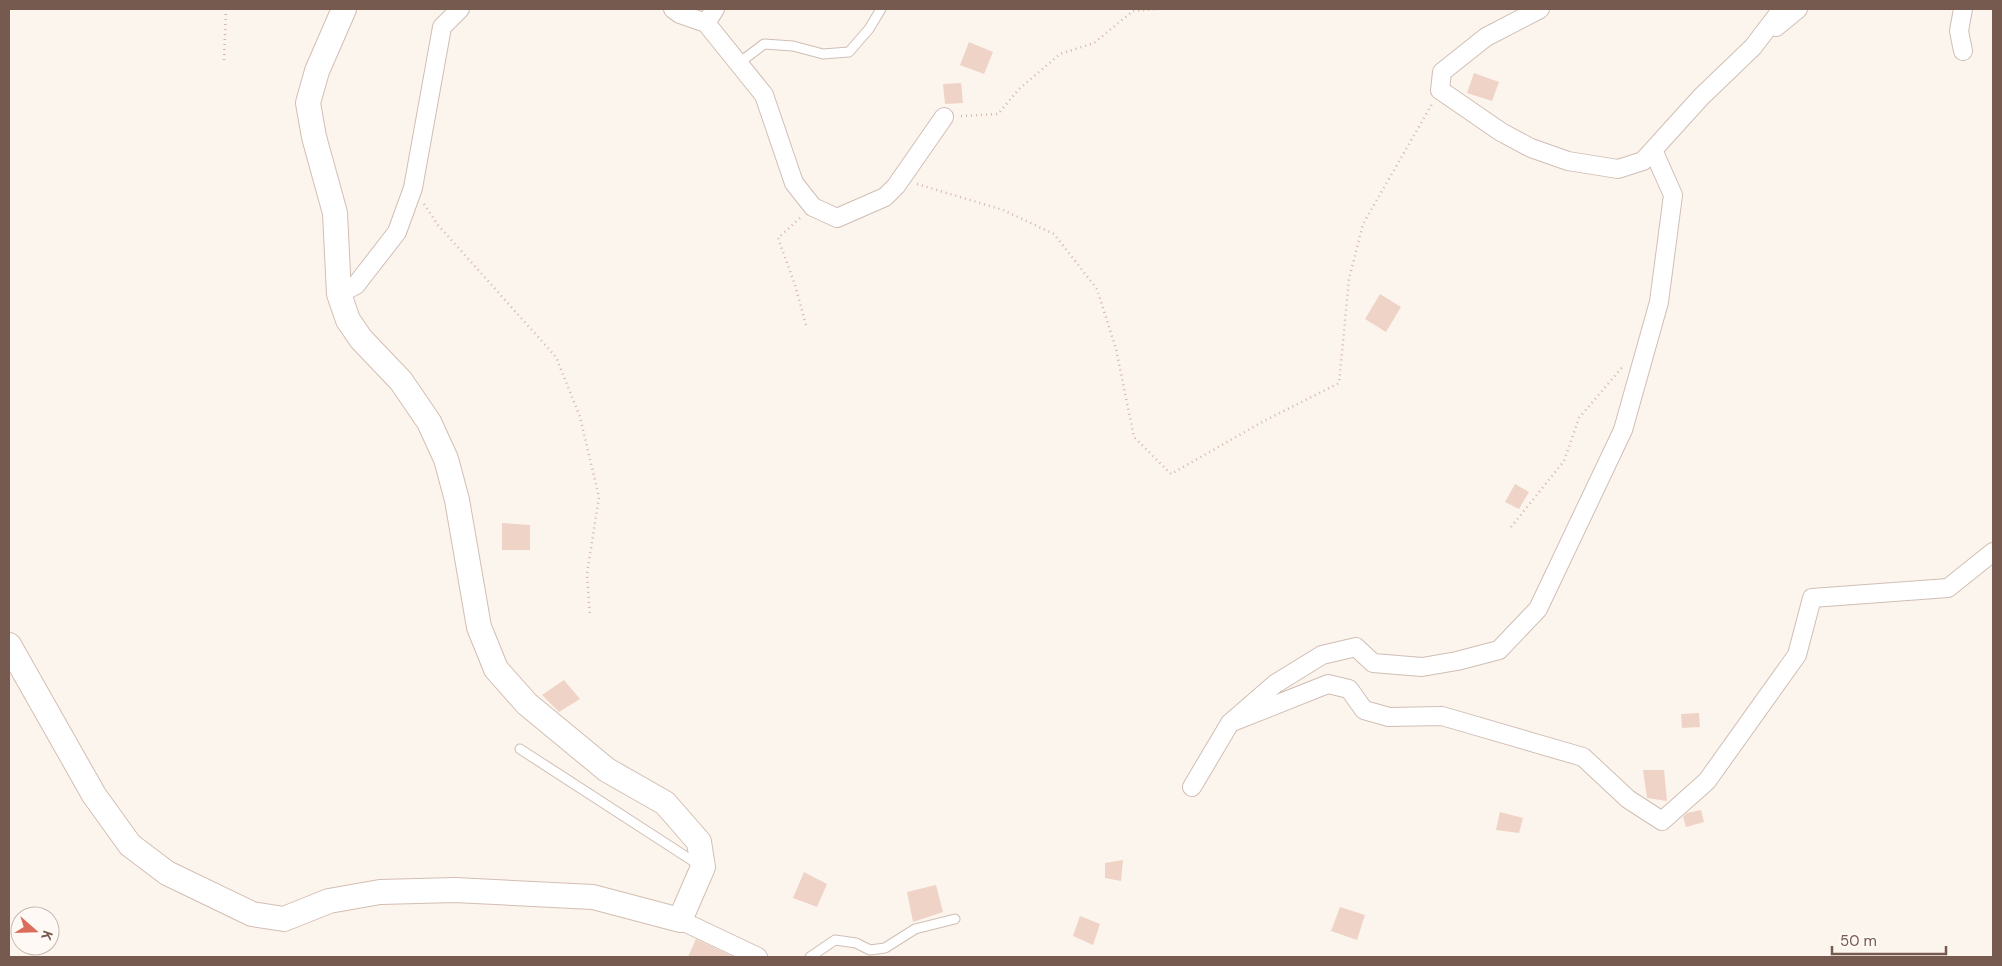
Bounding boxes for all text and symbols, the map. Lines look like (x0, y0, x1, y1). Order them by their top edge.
north arrow (10, 906, 60, 956)
scale bar (1832, 924, 1946, 956)
text: K (37, 928, 57, 943)
text: 50 m (1840, 931, 1877, 951)

